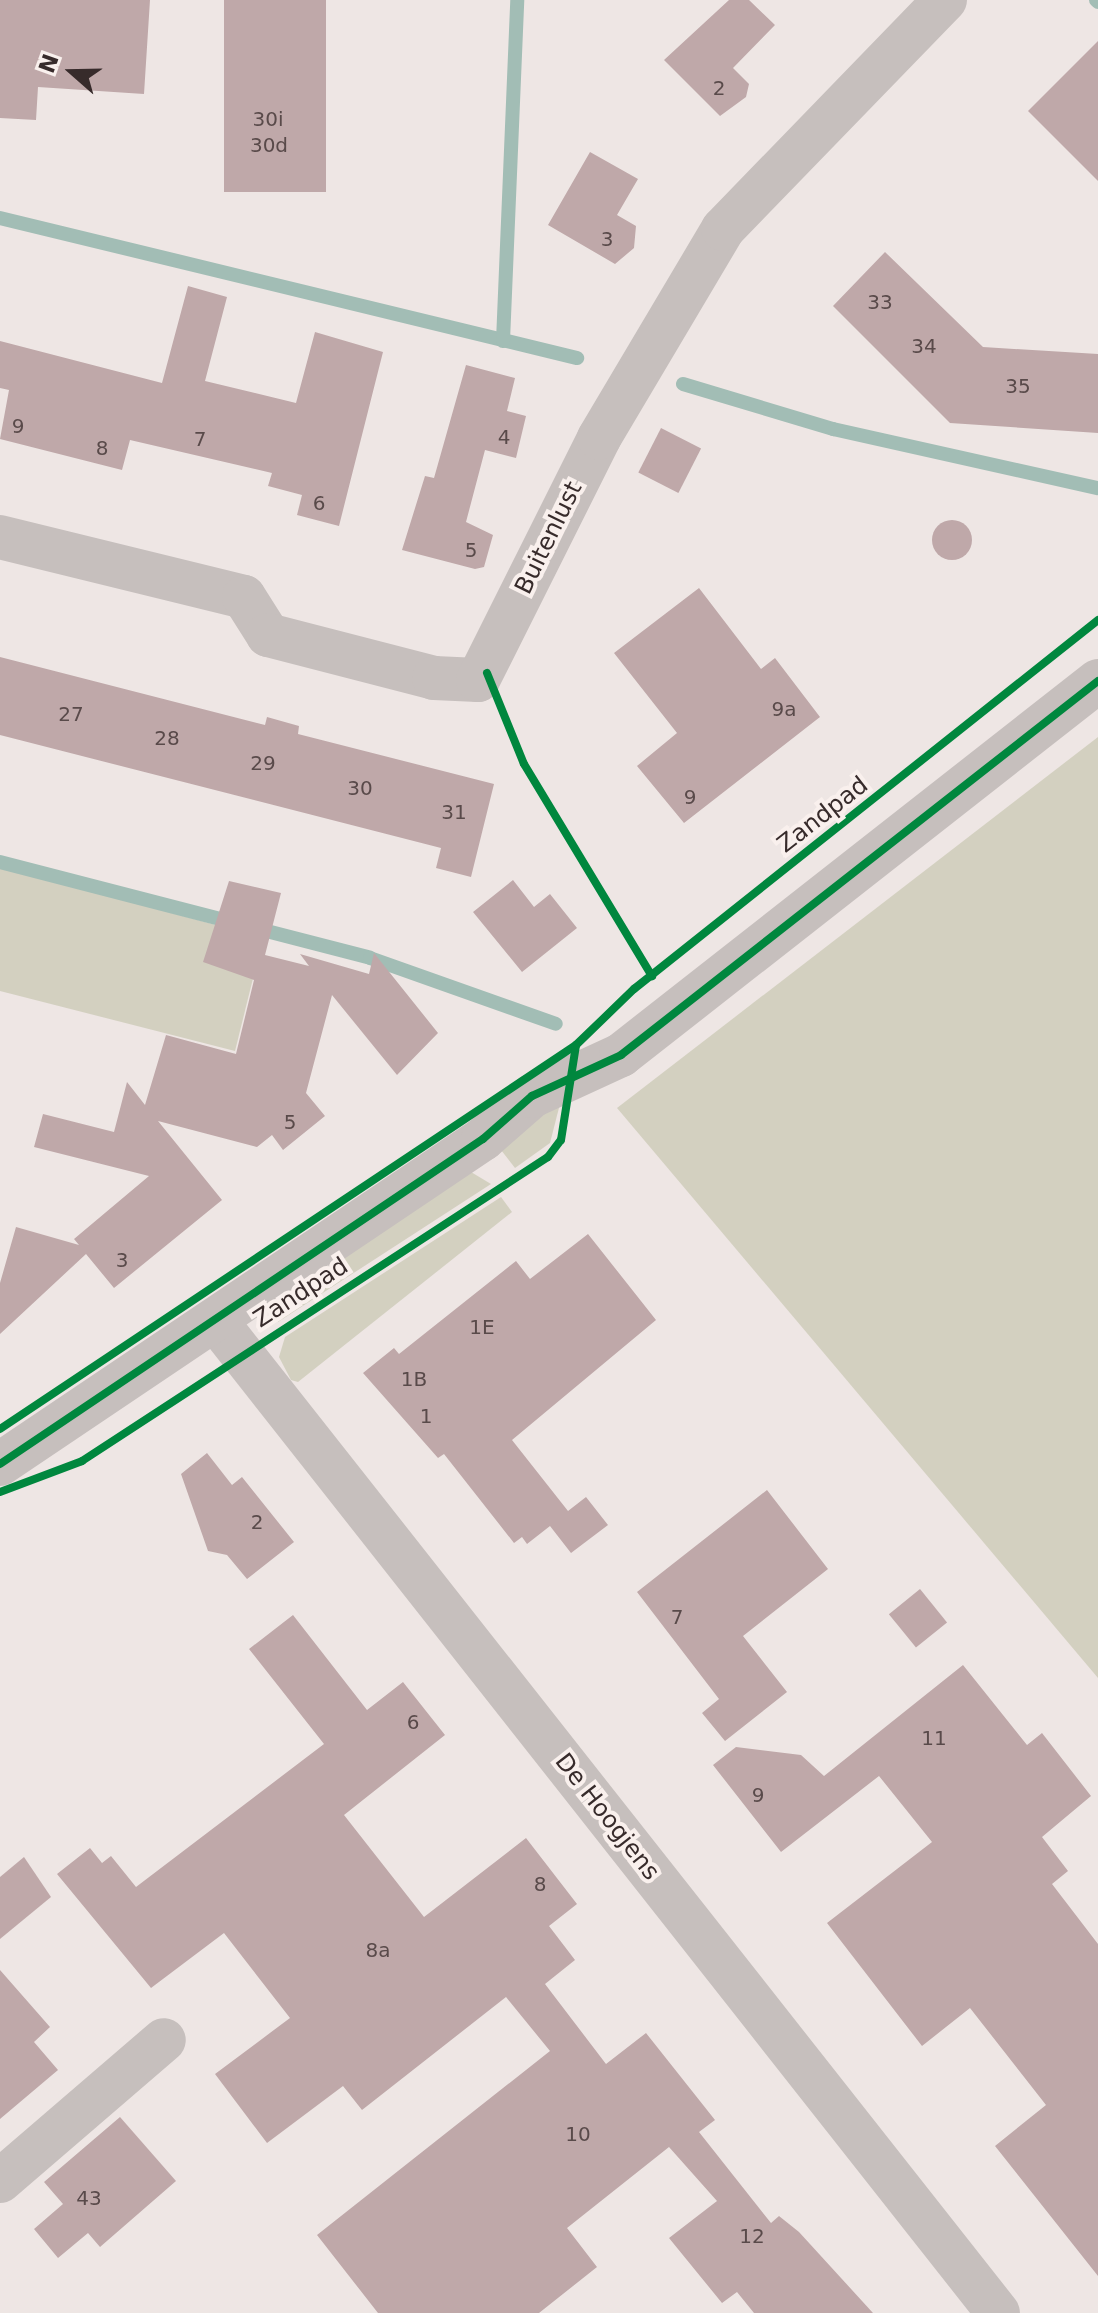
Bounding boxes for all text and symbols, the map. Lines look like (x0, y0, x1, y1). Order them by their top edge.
north arrow (32, 32, 112, 112)
text: N (34, 51, 64, 77)
house number: 2 (713, 76, 725, 100)
house number: 30i (252, 107, 284, 131)
house number: 30d (250, 133, 288, 157)
house number: 3 (601, 227, 613, 251)
house number: 33 (867, 290, 893, 314)
house number: 34 (911, 334, 937, 358)
house number: 35 (1005, 374, 1031, 398)
house number: 9 (12, 414, 24, 438)
house number: 4 (498, 425, 510, 449)
house number: 7 (194, 427, 206, 451)
house number: 8 (96, 436, 108, 460)
street label: Buitenlust (509, 477, 589, 599)
house number: 6 (313, 491, 325, 515)
house number: 5 (465, 538, 477, 562)
house number: 9a (772, 697, 796, 721)
house number: 27 (58, 702, 84, 726)
house number: 28 (154, 726, 180, 750)
house number: 29 (250, 751, 276, 775)
street label: Zandpad (772, 771, 874, 859)
house number: 30 (347, 776, 373, 800)
house number: 9 (684, 785, 696, 809)
house number: 31 (441, 800, 467, 824)
house number: 5 (284, 1110, 296, 1134)
house number: 3 (116, 1248, 128, 1272)
street label: Zandpad (248, 1252, 354, 1334)
house number: 1E (469, 1315, 495, 1339)
house number: 1B (401, 1367, 427, 1391)
house number: 1 (420, 1404, 432, 1428)
house number: 2 (251, 1510, 263, 1534)
house number: 7 (671, 1605, 683, 1629)
house number: 6 (407, 1710, 419, 1734)
house number: 11 (921, 1726, 947, 1750)
street label: De Hoogjens (549, 1748, 665, 1886)
house number: 9 (752, 1783, 764, 1807)
house number: 8 (534, 1872, 546, 1896)
house number: 8a (366, 1938, 390, 1962)
house number: 10 (565, 2122, 591, 2146)
house number: 43 (76, 2186, 102, 2210)
house number: 12 (739, 2224, 765, 2248)

